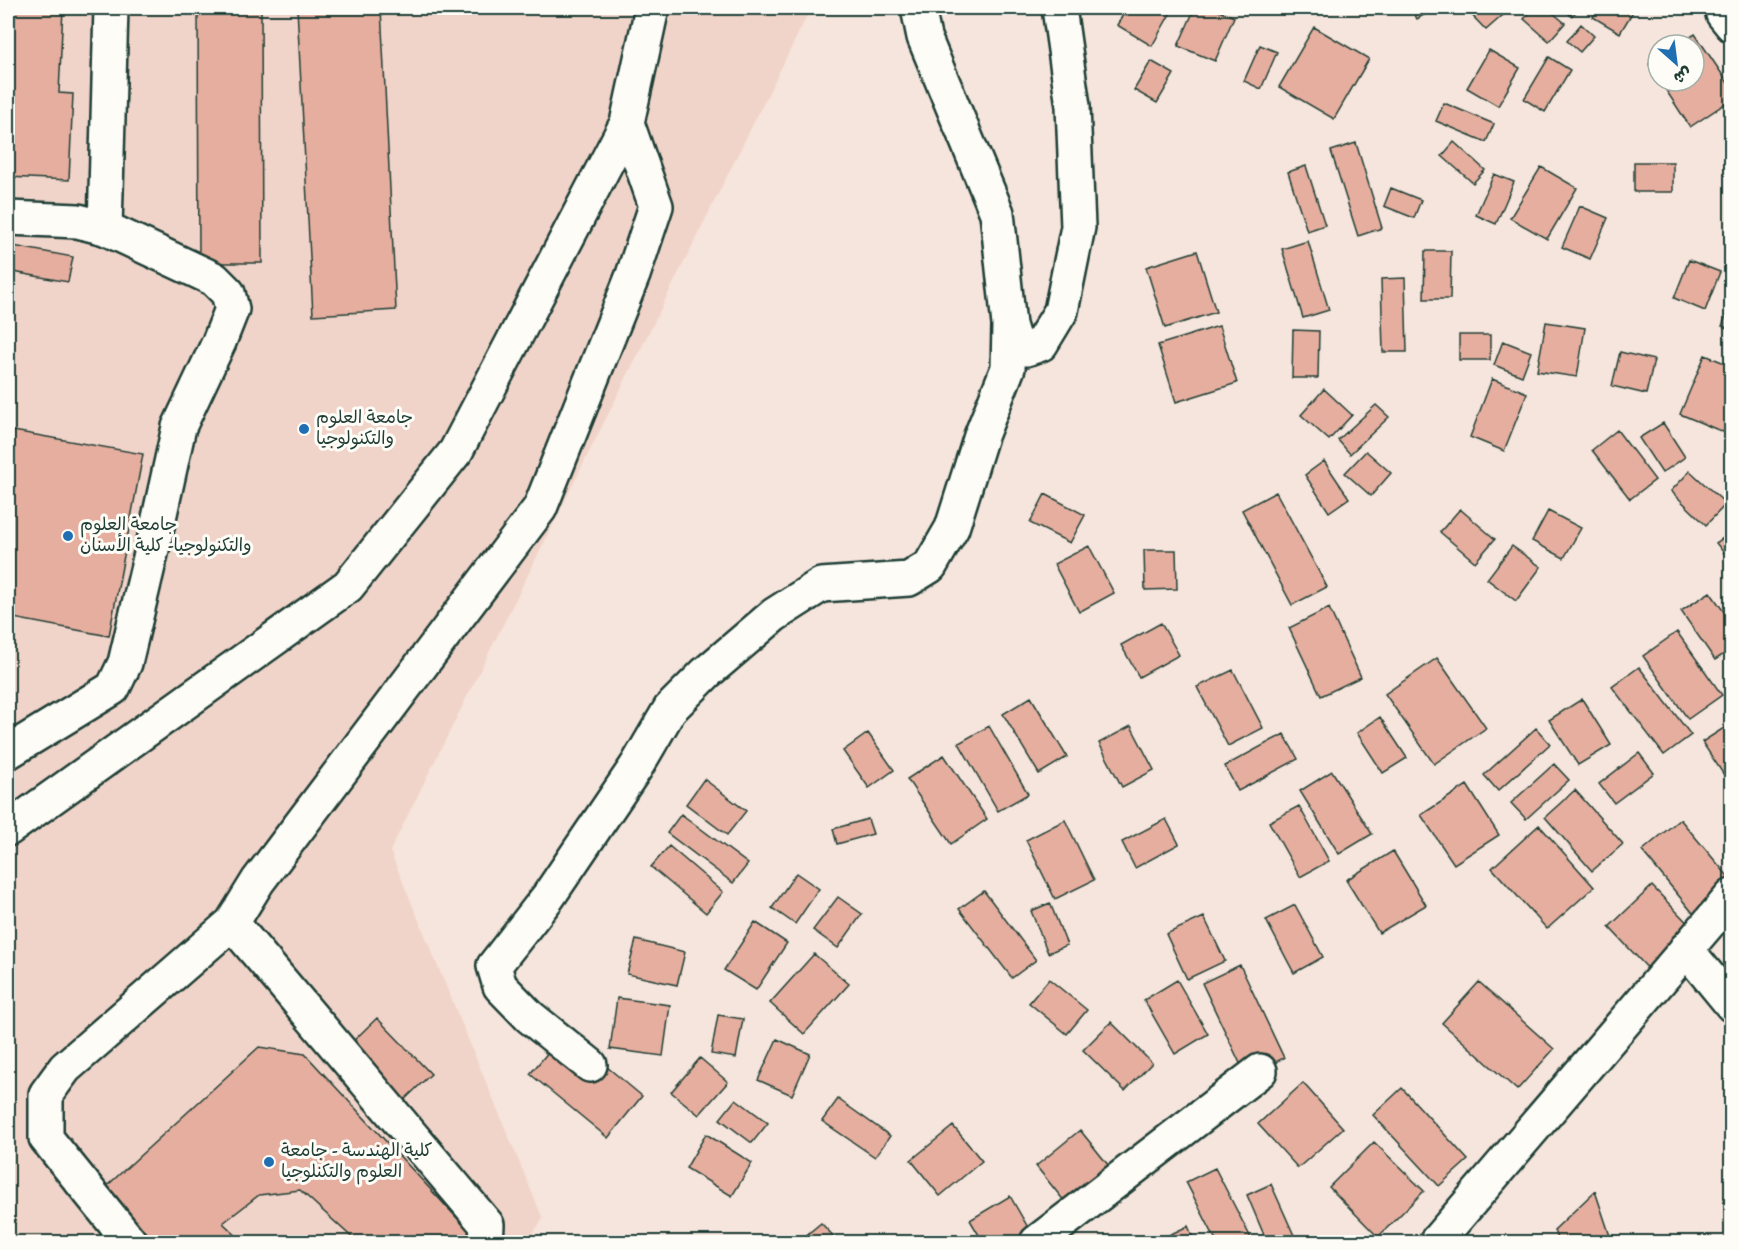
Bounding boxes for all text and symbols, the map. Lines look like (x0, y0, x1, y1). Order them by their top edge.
north arrow (1646, 33, 1706, 93)
text: ش (1669, 61, 1694, 86)
place label: جامعة العلوم والتكنولوجيا (316, 409, 413, 451)
marker: جامعة العلوم والتكنولوجيا (297, 422, 311, 436)
place label: جامعة العلوم والتكنولوجيا- كلية الأسنان (80, 516, 252, 558)
marker: جامعة العلوم والتكنولوجيا- كلية الأسنان (61, 529, 75, 543)
place label: كلية الهندسة - جامعة العلوم والتكنلوجيا (281, 1142, 433, 1185)
marker: كلية الهندسة - جامعة العلوم والتكنلوجيا (262, 1155, 276, 1169)

